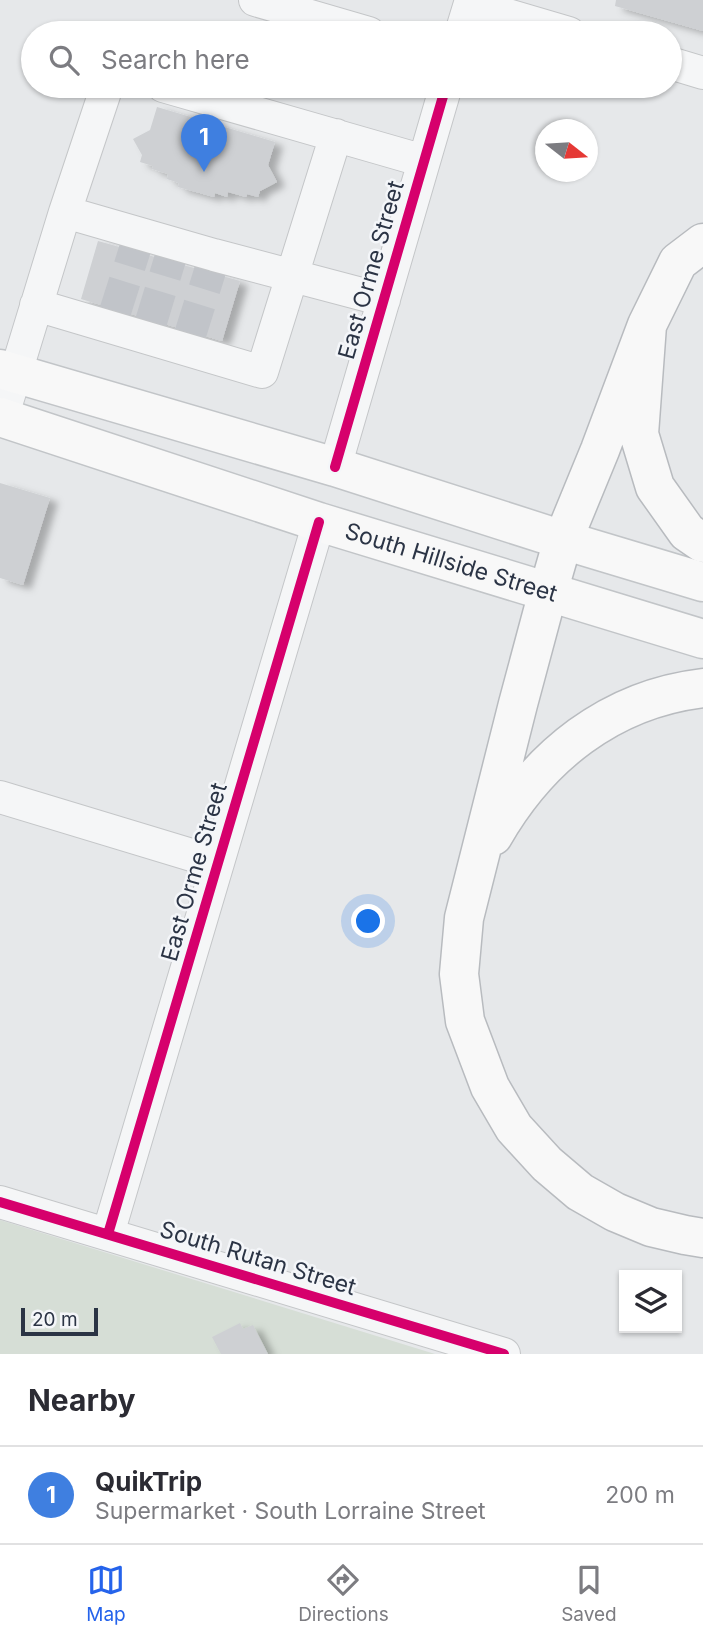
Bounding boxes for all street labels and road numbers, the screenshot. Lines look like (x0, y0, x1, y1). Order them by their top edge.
street label: East Orme Street (332, 177, 410, 362)
street label: South Hillside Street (342, 517, 561, 608)
street label: East Orme Street (155, 779, 233, 964)
street label: South Rutan Street (157, 1215, 360, 1301)

